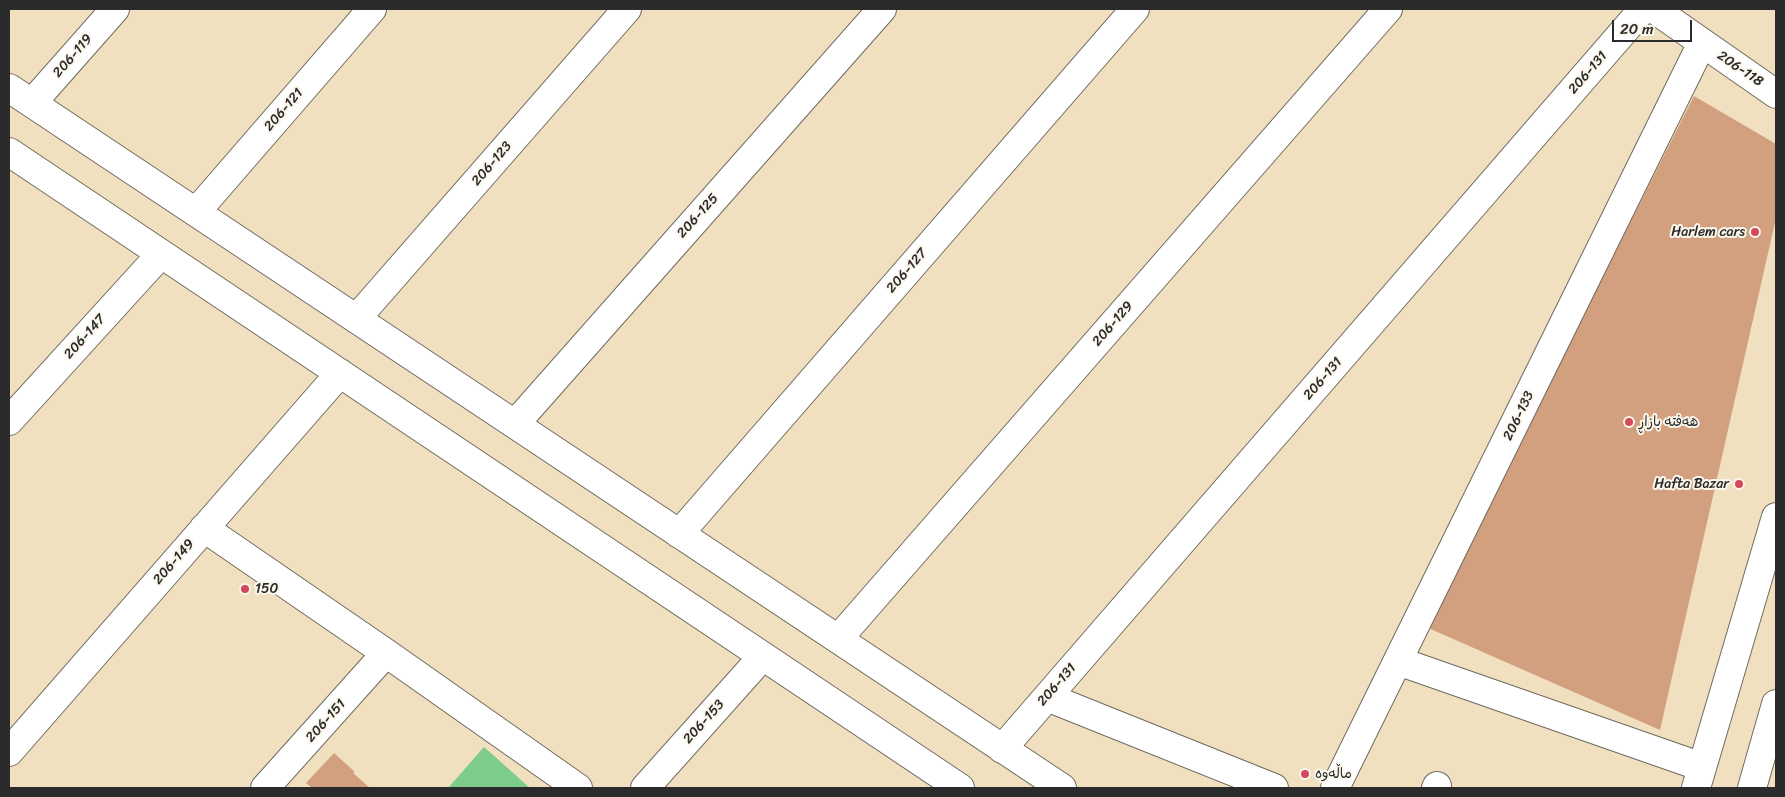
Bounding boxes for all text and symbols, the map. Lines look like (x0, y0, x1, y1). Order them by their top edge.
scale bar (1615, 10, 1695, 42)
text: 20 m (1620, 16, 1654, 42)
street label: 206-119 (50, 31, 96, 81)
street label: 206-131 (1565, 48, 1611, 98)
street label: 206-118 (1714, 48, 1766, 90)
street label: 206-121 (261, 85, 307, 135)
street label: 206-123 (468, 138, 516, 190)
street label: 206-125 (674, 190, 722, 242)
place label: Harlem cars (1671, 224, 1745, 240)
marker: Harlem cars (1749, 226, 1761, 238)
street label: 206-127 (883, 245, 931, 297)
street label: 206-129 (1089, 298, 1137, 350)
street label: 206-147 (61, 311, 109, 363)
street label: 206-131 (1300, 354, 1346, 404)
street label: 206-133 (1500, 389, 1538, 443)
place label: هەفتە بازاڕ (1639, 414, 1699, 430)
marker: هەفتە بازاڕ (1623, 416, 1635, 428)
place label: Hafta Bazar (1654, 476, 1729, 492)
marker: Hafta Bazar (1733, 478, 1745, 490)
street label: 206-149 (150, 536, 198, 588)
place label: 150 (255, 581, 278, 597)
marker: 150 (239, 583, 251, 595)
street label: 206-131 (1034, 660, 1080, 710)
street label: 206-151 (302, 696, 350, 746)
street label: 206-153 (680, 696, 728, 748)
place label: ماڵەوە (1315, 766, 1352, 782)
marker: ماڵەوە (1299, 768, 1311, 780)

